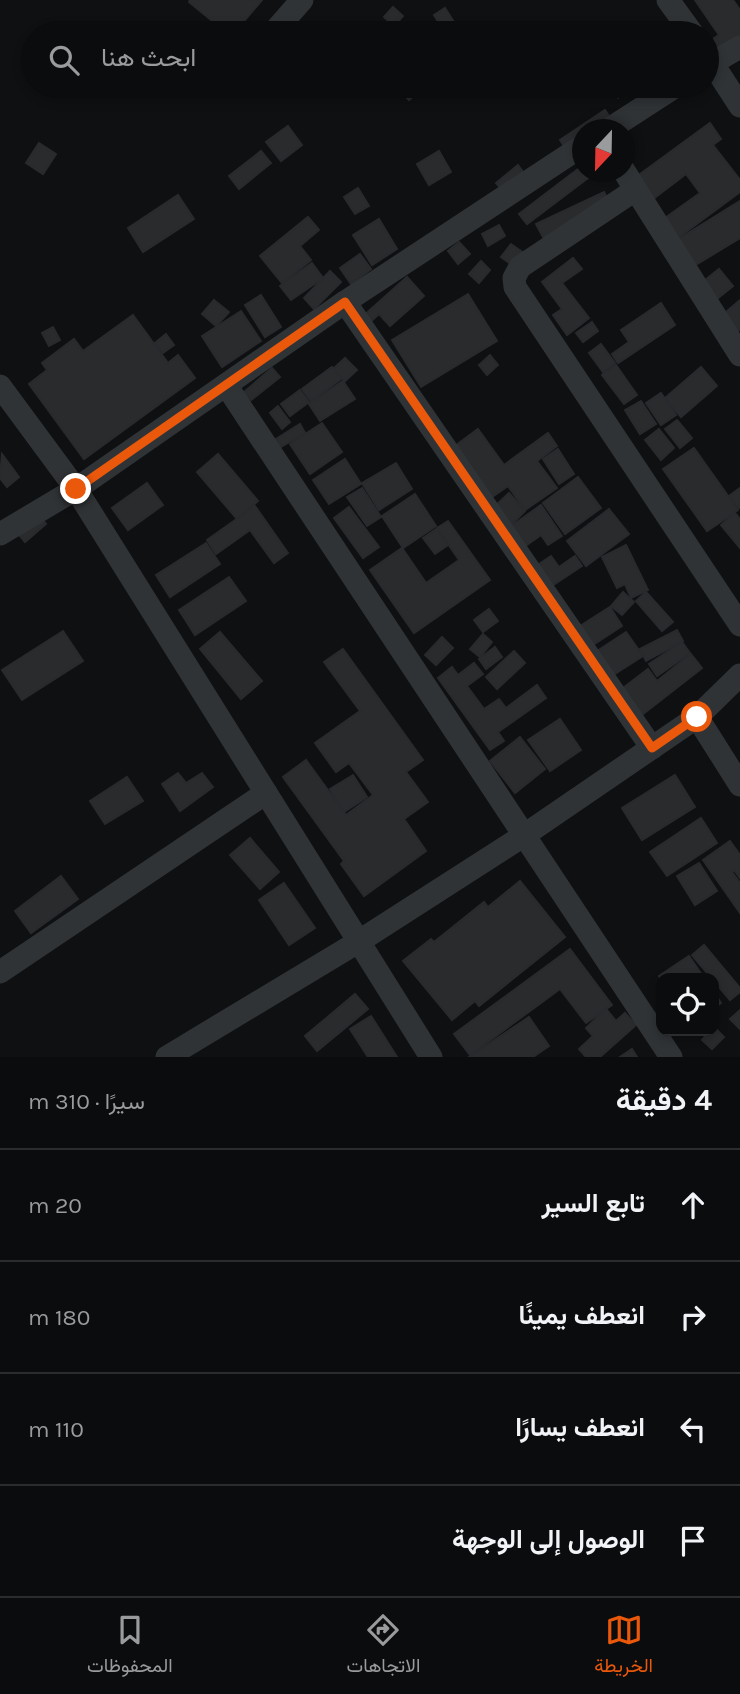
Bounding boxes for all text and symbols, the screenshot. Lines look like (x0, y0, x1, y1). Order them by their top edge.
search box (21, 21, 719, 98)
icon: search (45, 41, 83, 79)
text: ابحث هنا (101, 42, 196, 73)
north arrow (572, 119, 635, 182)
route end (60, 473, 91, 504)
route start (681, 701, 712, 732)
map controls (656, 973, 719, 1036)
button: locate (656, 973, 719, 1036)
text: 4 دقيقة (616, 1082, 712, 1118)
text: سيرًا · 310 m (28, 1088, 145, 1115)
icon: ahead (674, 1186, 712, 1224)
text: تابع السير (541, 1188, 645, 1219)
text: 20 m (28, 1192, 82, 1219)
icon: right (674, 1298, 712, 1336)
text: انعطف يمينًا (519, 1300, 645, 1331)
text: 180 m (28, 1304, 90, 1331)
icon: left (674, 1410, 712, 1448)
text: انعطف يسارًا (515, 1412, 645, 1443)
text: 110 m (28, 1416, 84, 1443)
icon: arrive (674, 1522, 712, 1560)
text: الوصول إلى الوجهة (452, 1524, 645, 1555)
tab: المحفوظات (87, 1611, 173, 1682)
tab: الاتجاهات (347, 1611, 420, 1682)
tab: الخريطة (594, 1611, 653, 1682)

